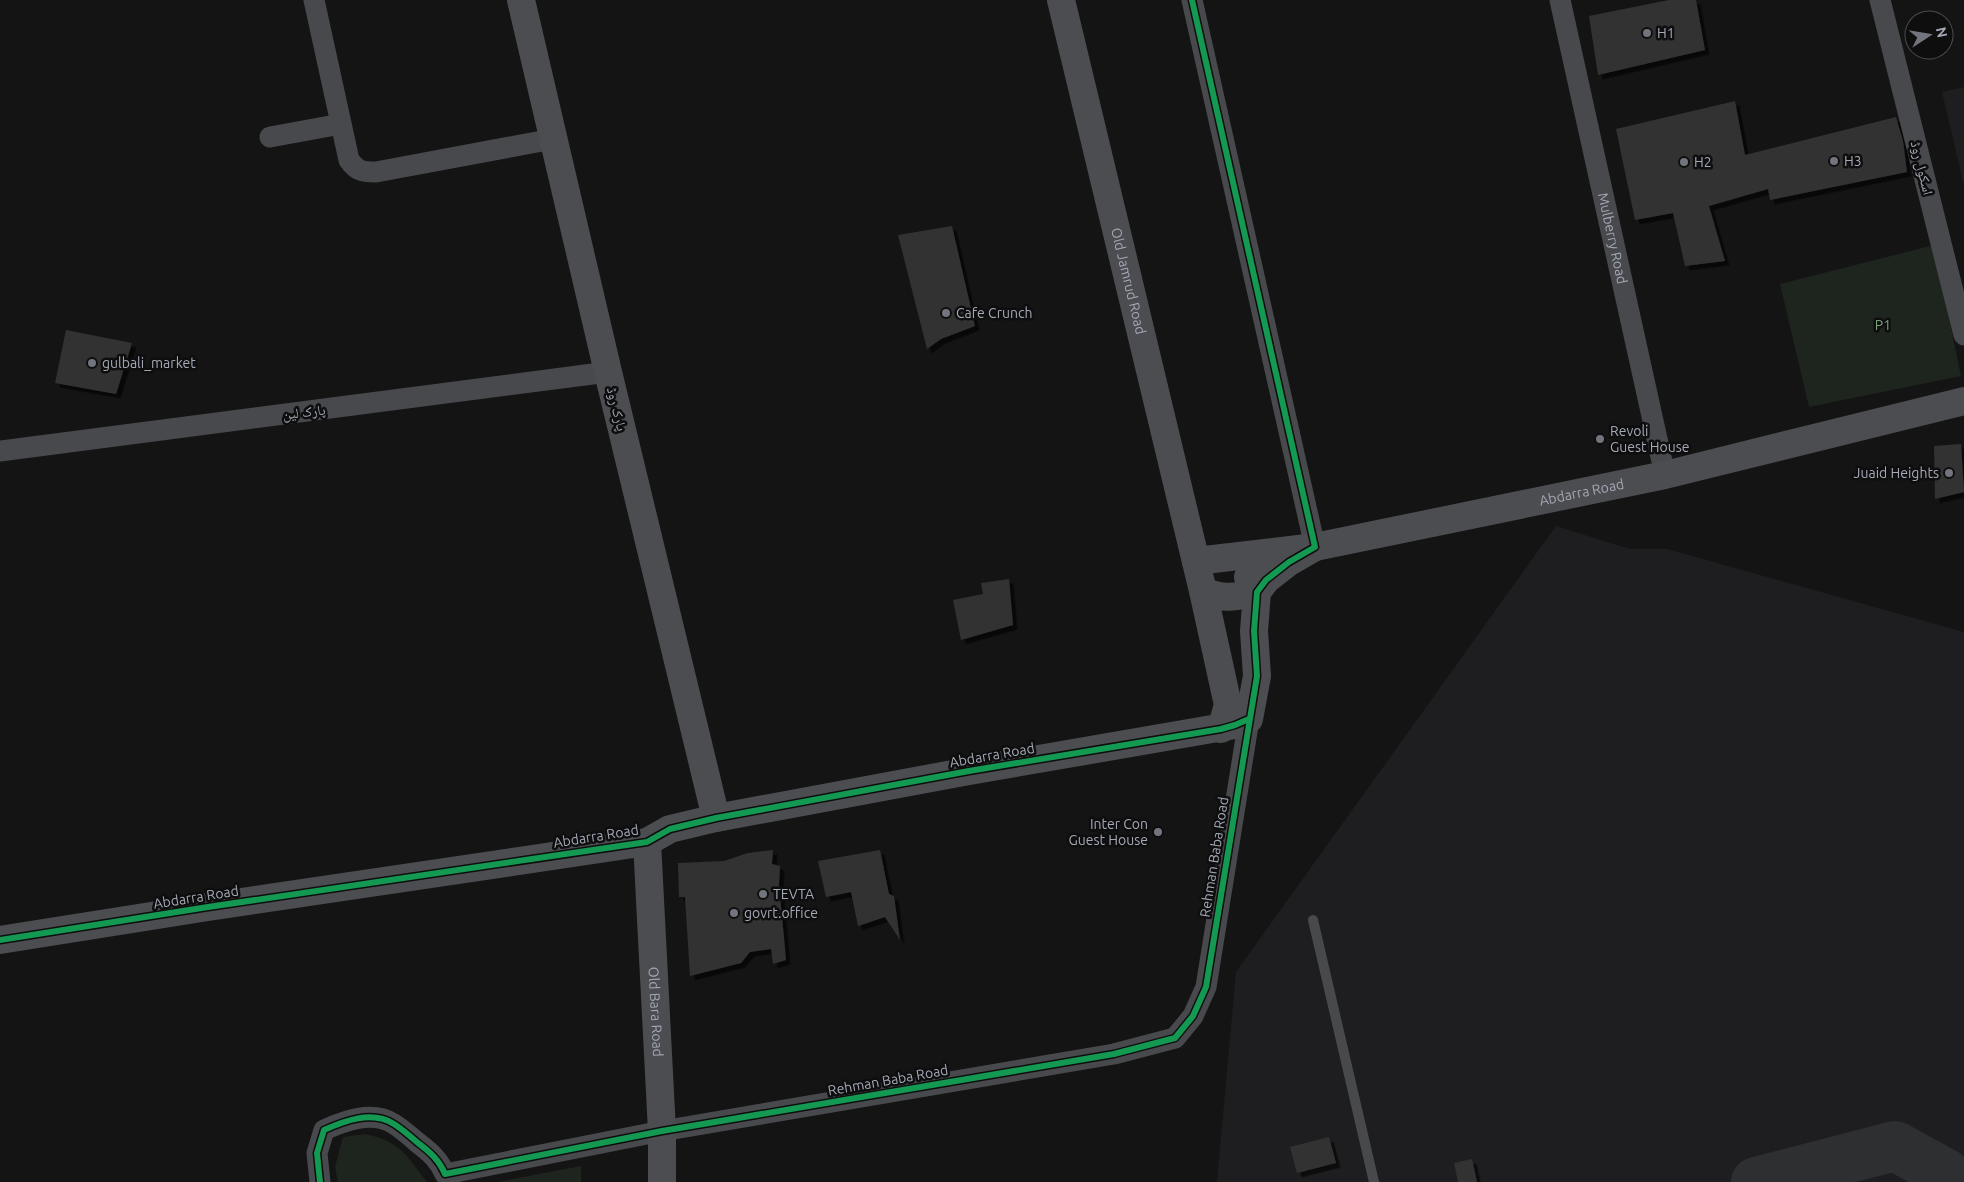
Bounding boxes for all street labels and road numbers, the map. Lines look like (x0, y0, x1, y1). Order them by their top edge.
street label: اسکول روڈ (1907, 139, 1936, 197)
street label: Mulberry Road (1595, 191, 1631, 285)
street label: Old Jamrud Road (1108, 226, 1149, 336)
street label: پارک روڈ (603, 385, 630, 433)
street label: پارک لین (282, 401, 327, 424)
street label: Abdarra Road (1538, 476, 1625, 509)
street label: Abdarra Road (948, 740, 1036, 770)
street label: Rehman Baba Road (1197, 796, 1231, 918)
street label: Abdarra Road (552, 821, 640, 851)
street label: Abdarra Road (152, 882, 240, 912)
street label: Old Bara Road (645, 966, 666, 1057)
street label: Rehman Baba Road (827, 1062, 949, 1098)

